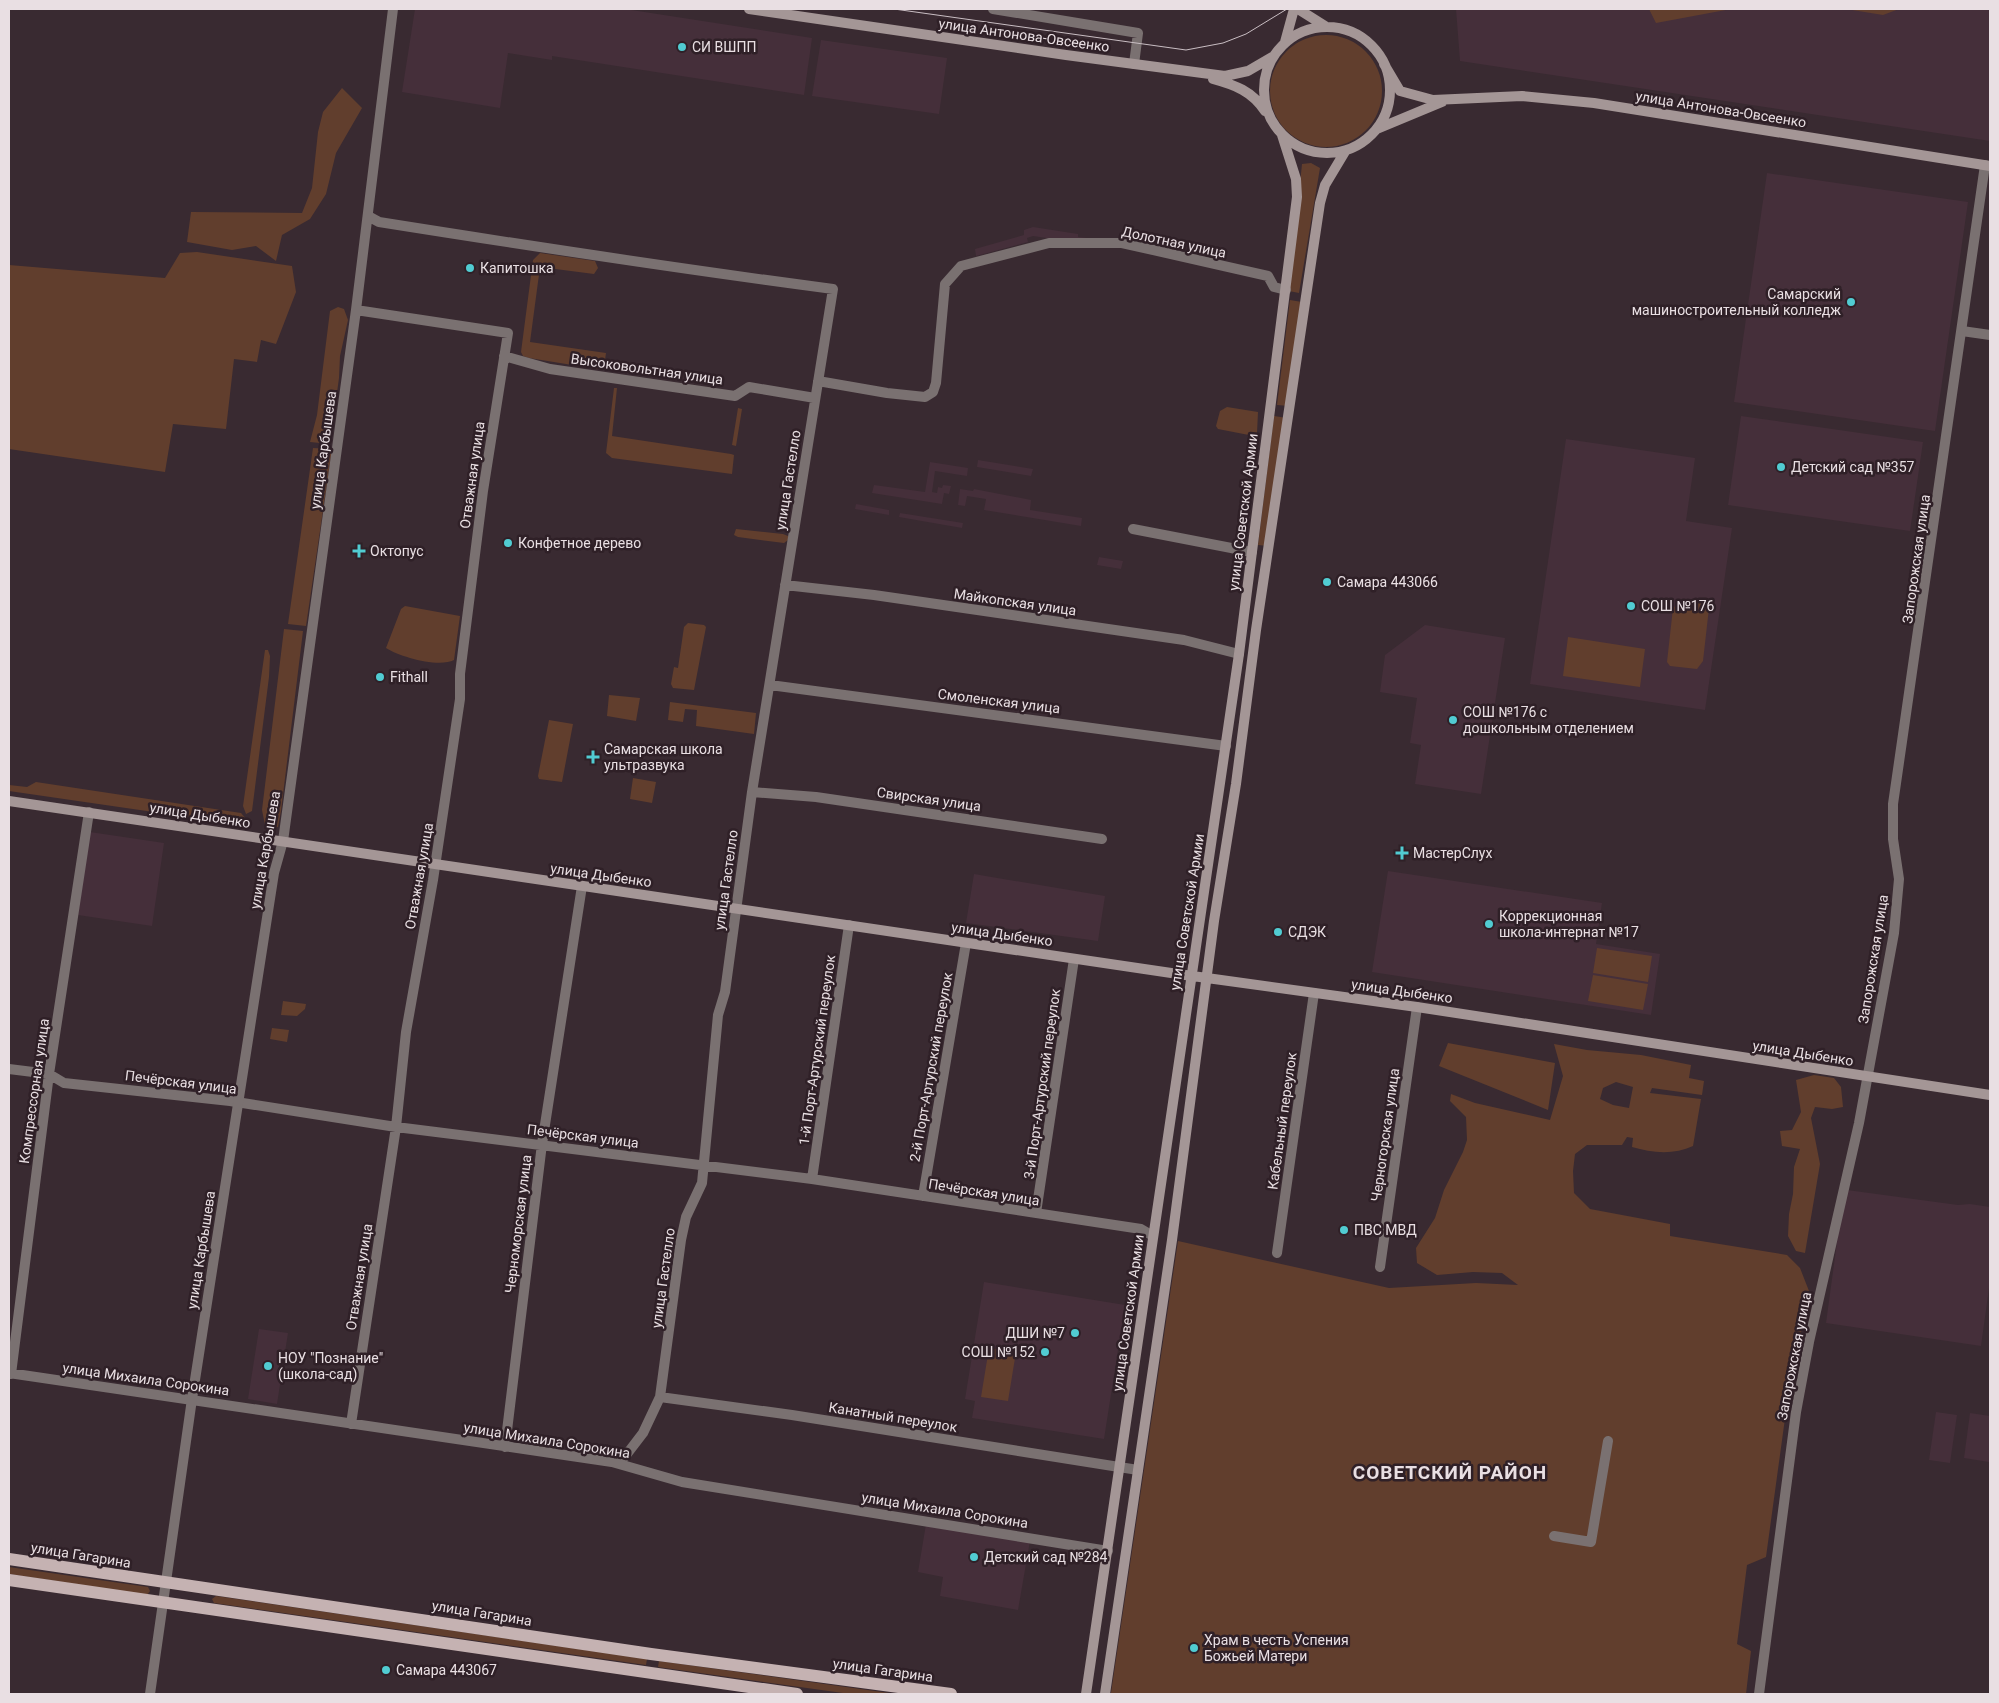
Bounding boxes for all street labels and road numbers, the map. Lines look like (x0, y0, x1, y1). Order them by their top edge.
street label: улица Антонова-Овсеенко (938, 15, 1110, 55)
street label: улица Антонова-Овсеенко (1635, 88, 1807, 130)
street label: Долотная улица (1120, 223, 1228, 261)
street label: Высоковольтная улица (570, 350, 724, 388)
street label: улица Карбышева (307, 390, 339, 510)
street label: Отважная улица (457, 420, 487, 530)
street label: улица Гастелло (772, 429, 804, 531)
street label: улица Советской Армии (1225, 432, 1261, 592)
street label: Запорожская улица (1899, 493, 1933, 625)
street label: Майкопская улица (953, 585, 1077, 619)
street label: Смоленская улица (937, 686, 1061, 716)
street label: Свирская улица (876, 784, 982, 814)
street label: улица Карбышева (247, 790, 283, 910)
street label: улица Дыбенко (148, 799, 252, 831)
street label: Отважная улица (402, 821, 436, 931)
street label: улица Гастелло (711, 829, 741, 931)
street label: улица Советской Армии (1167, 833, 1207, 991)
street label: улица Дыбенко (549, 860, 653, 890)
street label: Запорожская улица (1855, 893, 1891, 1025)
street label: улица Дыбенко (950, 919, 1054, 949)
street label: 1-й Порт-Артурский переулок (796, 953, 838, 1146)
street label: 2-й Порт-Артурский переулок (906, 971, 956, 1163)
street label: улица Дыбенко (1350, 976, 1454, 1006)
street label: 3-й Порт-Артурский переулок (1021, 987, 1063, 1180)
street label: Компрессорная улица (16, 1017, 52, 1165)
street label: улица Дыбенко (1751, 1037, 1855, 1069)
street label: Кабельный переулок (1264, 1051, 1300, 1191)
street label: Печёрская улица (124, 1067, 238, 1097)
street label: Черногорская улица (1368, 1067, 1402, 1203)
street label: Печёрская улица (526, 1121, 640, 1151)
street label: Черноморская улица (502, 1154, 534, 1294)
street label: Печёрская улица (927, 1175, 1041, 1209)
street label: улица Карбышева (184, 1190, 218, 1310)
street label: Отважная улица (343, 1222, 375, 1332)
street label: улица Гастелло (648, 1227, 678, 1329)
street label: улица Советской Армии (1109, 1233, 1147, 1393)
street label: Запорожская улица (1774, 1290, 1814, 1422)
street label: улица Михаила Сорокина (62, 1359, 230, 1399)
street label: Канатный переулок (827, 1399, 959, 1435)
street label: улица Михаила Сорокина (463, 1419, 631, 1461)
street label: улица Михаила Сорокина (861, 1489, 1029, 1531)
street label: улица Гагарина (30, 1539, 132, 1571)
street label: улица Гагарина (431, 1597, 533, 1629)
street label: улица Гагарина (832, 1655, 934, 1685)

